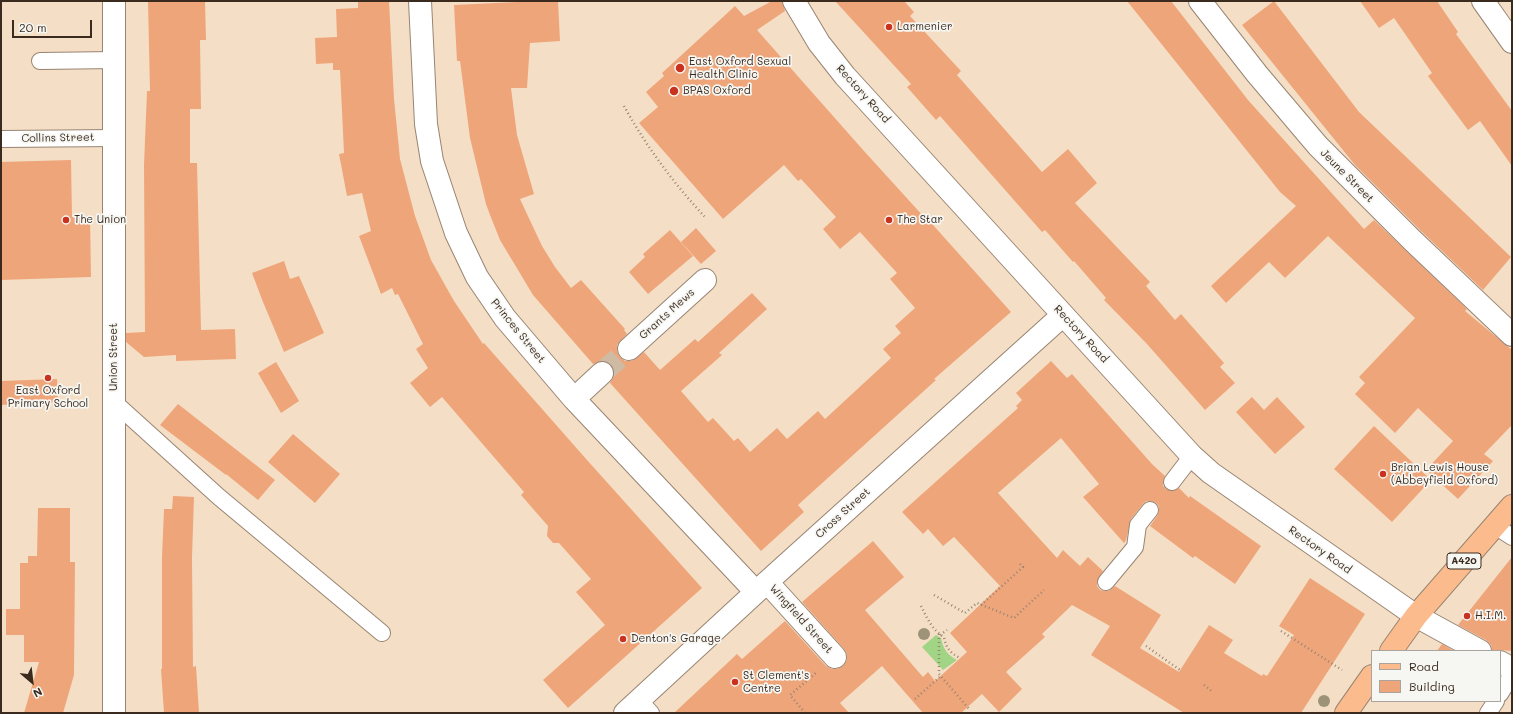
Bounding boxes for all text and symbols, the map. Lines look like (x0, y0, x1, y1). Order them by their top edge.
scale bar (14, 12, 94, 38)
text: 20 m (19, 19, 47, 35)
place label: Larmenier (897, 20, 953, 34)
marker: Larmenier (884, 22, 894, 32)
place label: East Oxford Sexual Health Clinic (689, 55, 791, 81)
marker: East Oxford Sexual Health Clinic (674, 62, 686, 74)
street label: Rectory Road (833, 62, 893, 126)
place label: BPAS Oxford (683, 84, 751, 98)
marker: BPAS Oxford (668, 85, 680, 97)
street label: Collins Street (21, 131, 95, 145)
street label: Jeune Street (1317, 146, 1377, 206)
place label: The Union (74, 213, 126, 227)
place label: The Star (897, 213, 943, 227)
marker: The Union (61, 215, 71, 225)
marker: The Star (884, 215, 894, 225)
street label: Grants Mews (637, 286, 697, 342)
street label: Princes Street (488, 296, 548, 366)
street label: Rectory Road (1051, 302, 1111, 366)
street label: Union Street (107, 323, 121, 391)
marker: East Oxford Primary School (43, 373, 53, 383)
place label: East Oxford Primary School (8, 384, 88, 410)
place label: Brian Lewis House (Abbeyfield Oxford) (1391, 461, 1498, 487)
marker: Brian Lewis House (Abbeyfield Oxford) (1378, 469, 1388, 479)
street label: Cross Street (813, 485, 873, 541)
street label: Rectory Road (1286, 523, 1354, 577)
road number: A420 (1447, 553, 1481, 569)
street label: Wingfield Street (767, 582, 835, 656)
place label: H.I.M. (1475, 609, 1506, 623)
marker: H.I.M. (1462, 611, 1472, 621)
place label: Denton's Garage (631, 632, 721, 646)
marker: Denton's Garage (618, 634, 628, 644)
legend (1371, 650, 1501, 702)
text: Road (1409, 658, 1439, 674)
north arrow (12, 662, 52, 702)
place label: St Clement's Centre (743, 669, 809, 695)
marker: St Clement's Centre (730, 677, 740, 687)
text: Building (1409, 678, 1455, 694)
text: N (31, 684, 45, 702)

